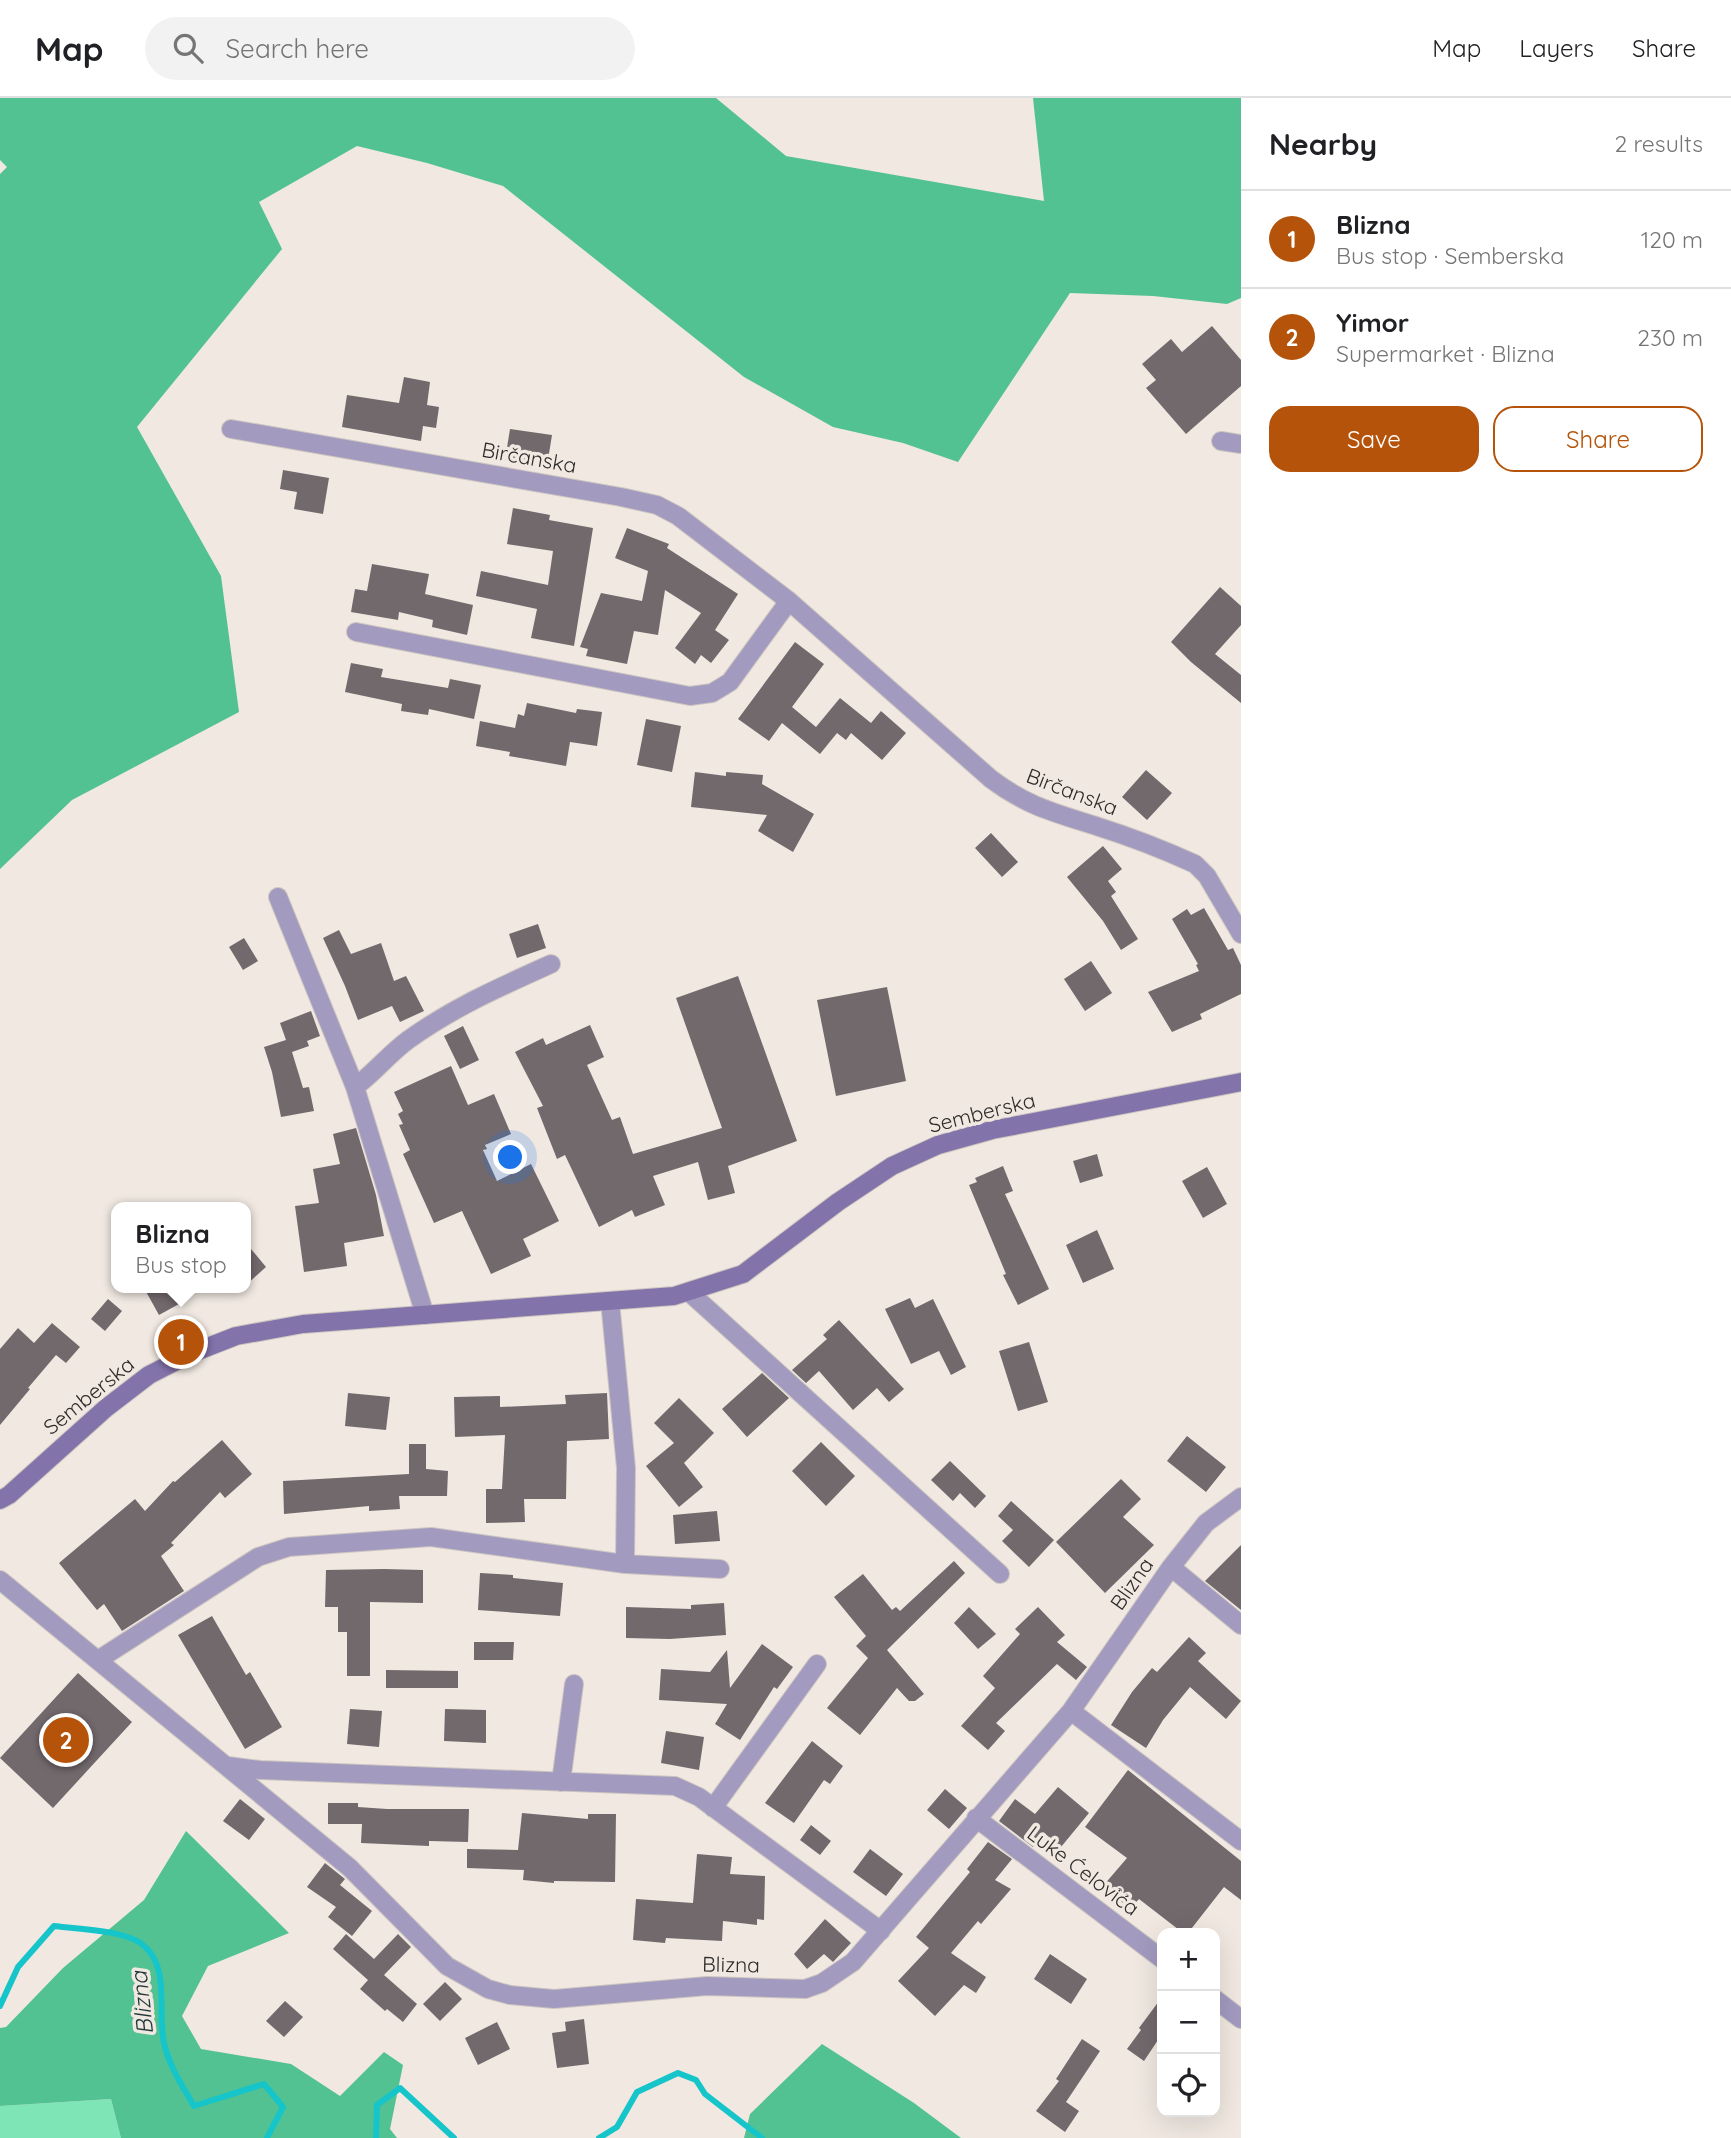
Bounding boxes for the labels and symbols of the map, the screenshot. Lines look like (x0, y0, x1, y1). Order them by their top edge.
street label: Birčanska (480, 436, 579, 478)
street label: Birčanska (1023, 762, 1122, 820)
street label: Semberska (926, 1086, 1038, 1138)
your location (493, 1140, 527, 1174)
pin: 1 (158, 1316, 204, 1368)
street label: Semberska (38, 1351, 139, 1440)
street label: Blizna (1104, 1552, 1158, 1615)
pin: 2 (43, 1714, 89, 1766)
street label: Luke Ćelovića (1022, 1820, 1145, 1921)
street label: Blizna (702, 1950, 760, 1978)
water label: Blizna (124, 1969, 159, 2036)

